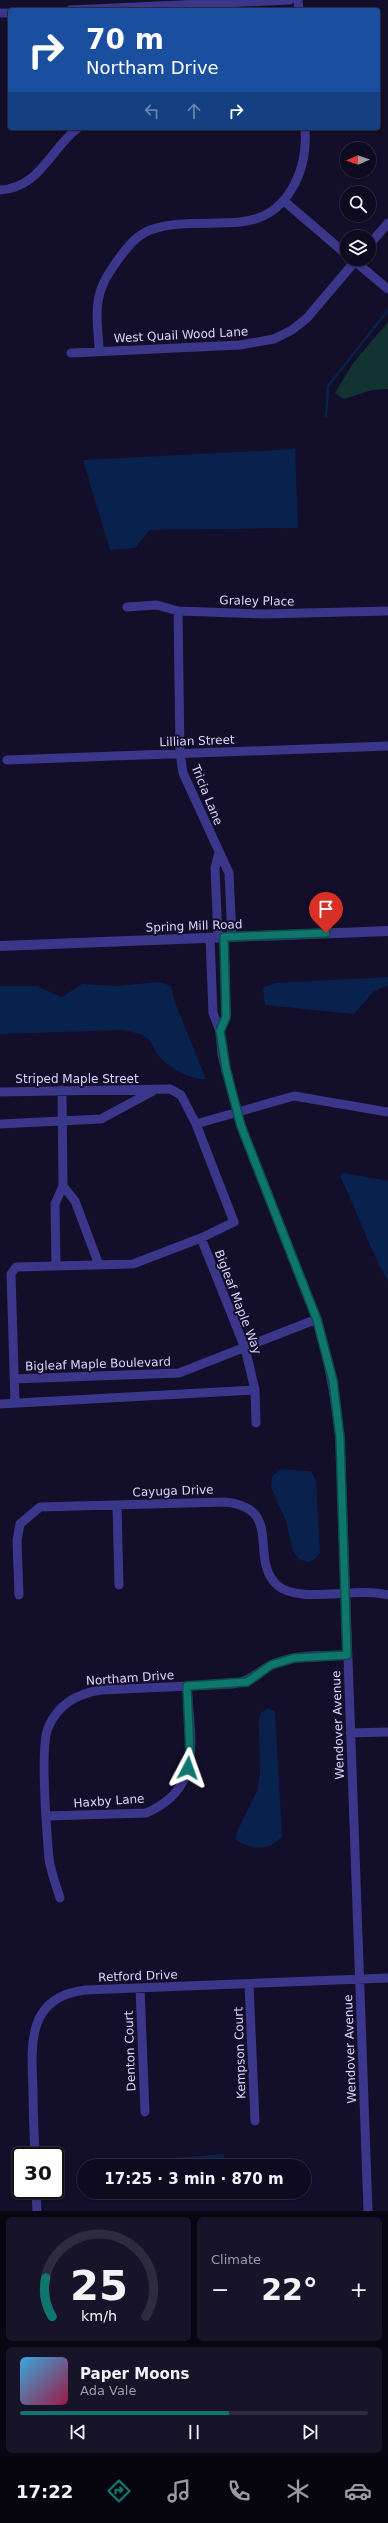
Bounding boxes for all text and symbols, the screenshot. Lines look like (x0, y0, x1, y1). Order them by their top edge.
text: 70 m (86, 23, 164, 56)
icon: right (20, 24, 72, 76)
text: Northam Drive (86, 57, 219, 78)
icon: left (141, 100, 163, 122)
icon: ahead (183, 100, 205, 122)
icon: right (225, 100, 247, 122)
north arrow (340, 142, 376, 178)
map controls (340, 142, 376, 266)
button: search (340, 186, 376, 222)
button: layers (340, 230, 376, 266)
street label: West Quail Wood Lane (113, 324, 249, 346)
street label: Graley Place (219, 593, 295, 609)
street label: Lillian Street (159, 733, 235, 749)
street label: Tricia Lane (188, 762, 225, 827)
pin (309, 892, 343, 933)
icon: arrive (315, 898, 337, 920)
street label: Spring Mill Road (145, 917, 243, 935)
street label: Striped Maple Street (15, 1072, 139, 1086)
street label: Bigleaf Maple Way (212, 1248, 264, 1356)
street label: Bigleaf Maple Boulevard (25, 1354, 171, 1374)
street label: Cayuga Drive (132, 1483, 214, 1499)
street label: Northam Drive (85, 1668, 175, 1688)
street label: Wendover Avenue (329, 1670, 347, 1780)
position arrow (167, 1747, 209, 1789)
street label: Haxby Lane (73, 1792, 145, 1810)
street label: Retford Drive (98, 1968, 178, 1984)
street label: Wendover Avenue (341, 1994, 359, 2104)
street label: Kempson Court (231, 2007, 249, 2099)
street label: Denton Court (122, 2010, 138, 2092)
speed limit sign: 30 (12, 2147, 64, 2199)
text: 17:25 · 3 min · 870 m (104, 2170, 284, 2188)
text: Climate (211, 2252, 261, 2267)
text: 25 (70, 2261, 127, 2310)
text: 22° (261, 2272, 318, 2307)
text: − (211, 2277, 229, 2302)
text: + (350, 2277, 368, 2302)
text: km/h (80, 2308, 117, 2324)
text: Paper Moons (80, 2365, 189, 2383)
text: Ada Vale (80, 2383, 136, 2398)
icon: previous (67, 2421, 89, 2443)
icon: pause (183, 2421, 205, 2443)
icon: next (299, 2421, 321, 2443)
icon: directions (105, 2477, 133, 2505)
icon: music (165, 2477, 193, 2505)
icon: phone (225, 2477, 253, 2505)
icon: climate (284, 2477, 312, 2505)
icon: car (344, 2477, 372, 2505)
text: 17:22 (16, 2481, 73, 2502)

